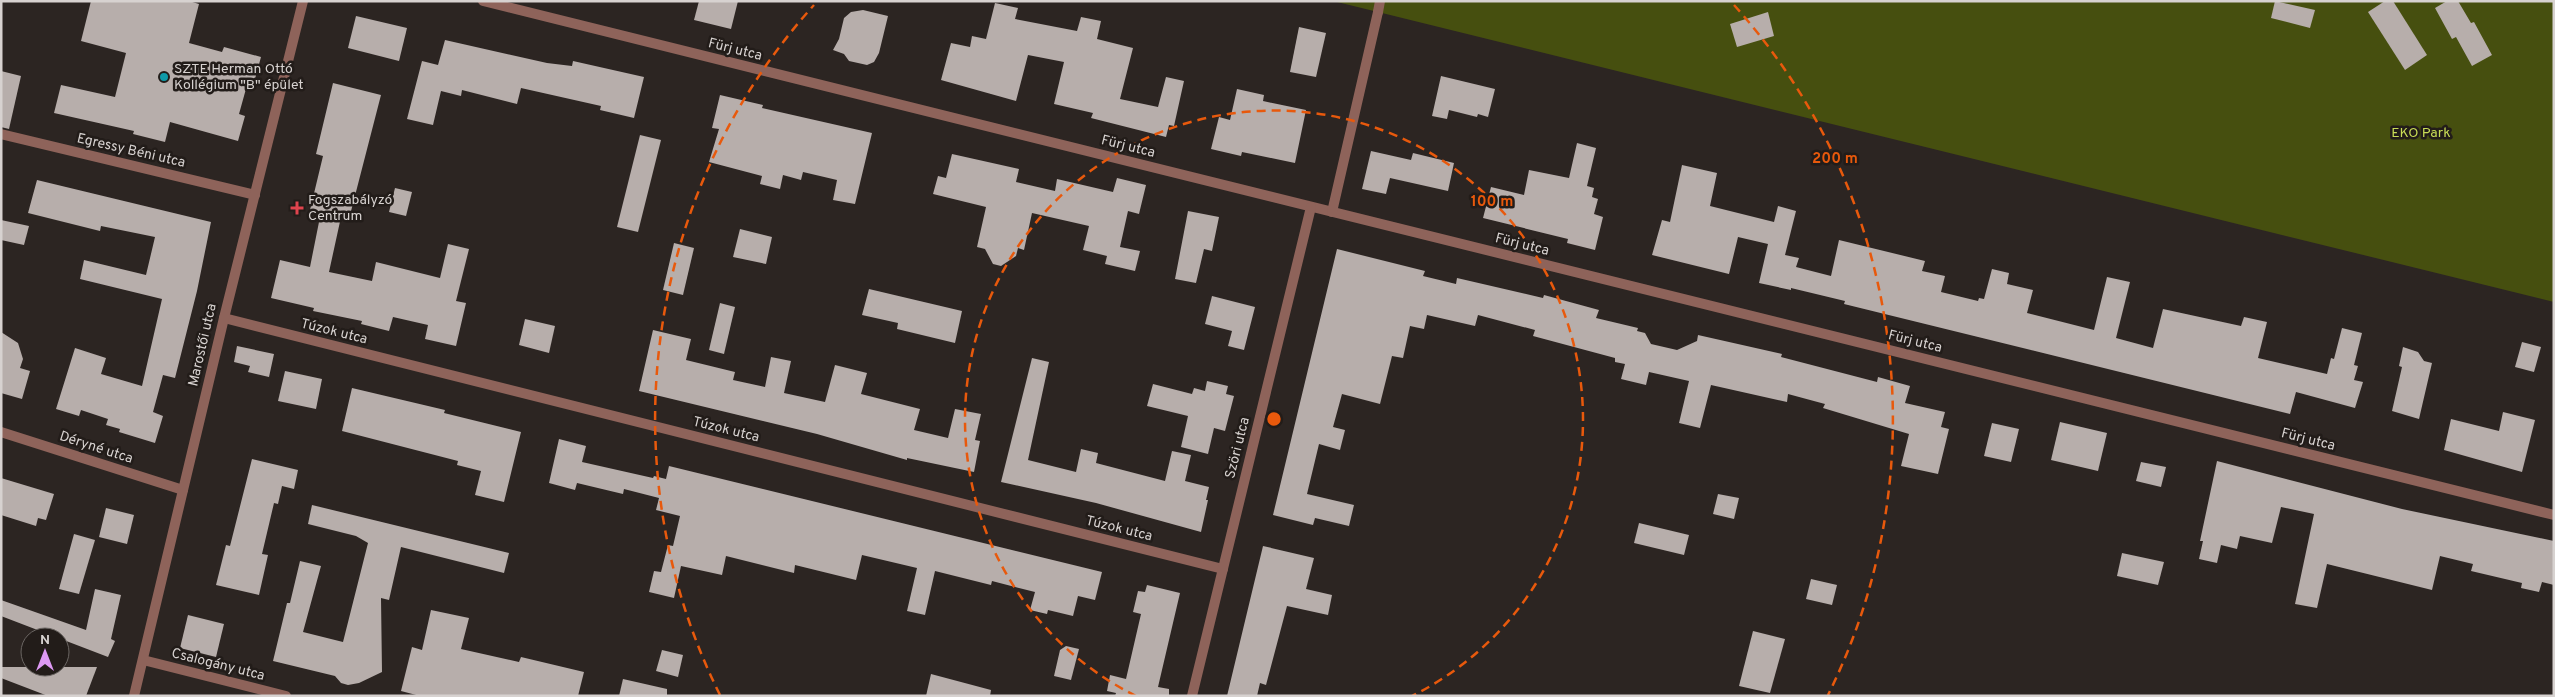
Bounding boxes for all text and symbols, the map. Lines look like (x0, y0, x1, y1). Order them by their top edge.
street label: Fürj utca (706, 35, 764, 65)
place label: SZTE Herman Ottó Kollégium "B" épület (174, 61, 304, 94)
marker: SZTE Herman Ottó Kollégium "B" épület (158, 71, 170, 83)
park label: EKO Park (2391, 125, 2451, 142)
street label: Egressy Béni utca (75, 130, 187, 172)
street label: Fürj utca (1099, 132, 1157, 162)
text: 200 m (1812, 150, 1858, 169)
place label: Fogszabályzó Centrum (308, 192, 393, 225)
text: 100 m (1471, 193, 1513, 212)
marker: Fogszabályzó Centrum (290, 201, 304, 215)
street label: Fürj utca (1493, 230, 1551, 260)
street label: Marostői utca (185, 302, 221, 388)
street label: Túzok utca (299, 316, 369, 348)
street label: Fürj utca (1886, 327, 1944, 357)
centre of rings (1265, 410, 1283, 428)
street label: Túzok utca (691, 414, 761, 446)
street label: Szöri utca (1222, 416, 1254, 480)
street label: Fürj utca (2279, 425, 2337, 455)
street label: Déryné utca (57, 428, 135, 468)
street label: Túzok utca (1084, 513, 1154, 545)
north arrow (20, 627, 70, 677)
text: N (40, 632, 50, 649)
street label: Csalogány utca (170, 645, 266, 685)

